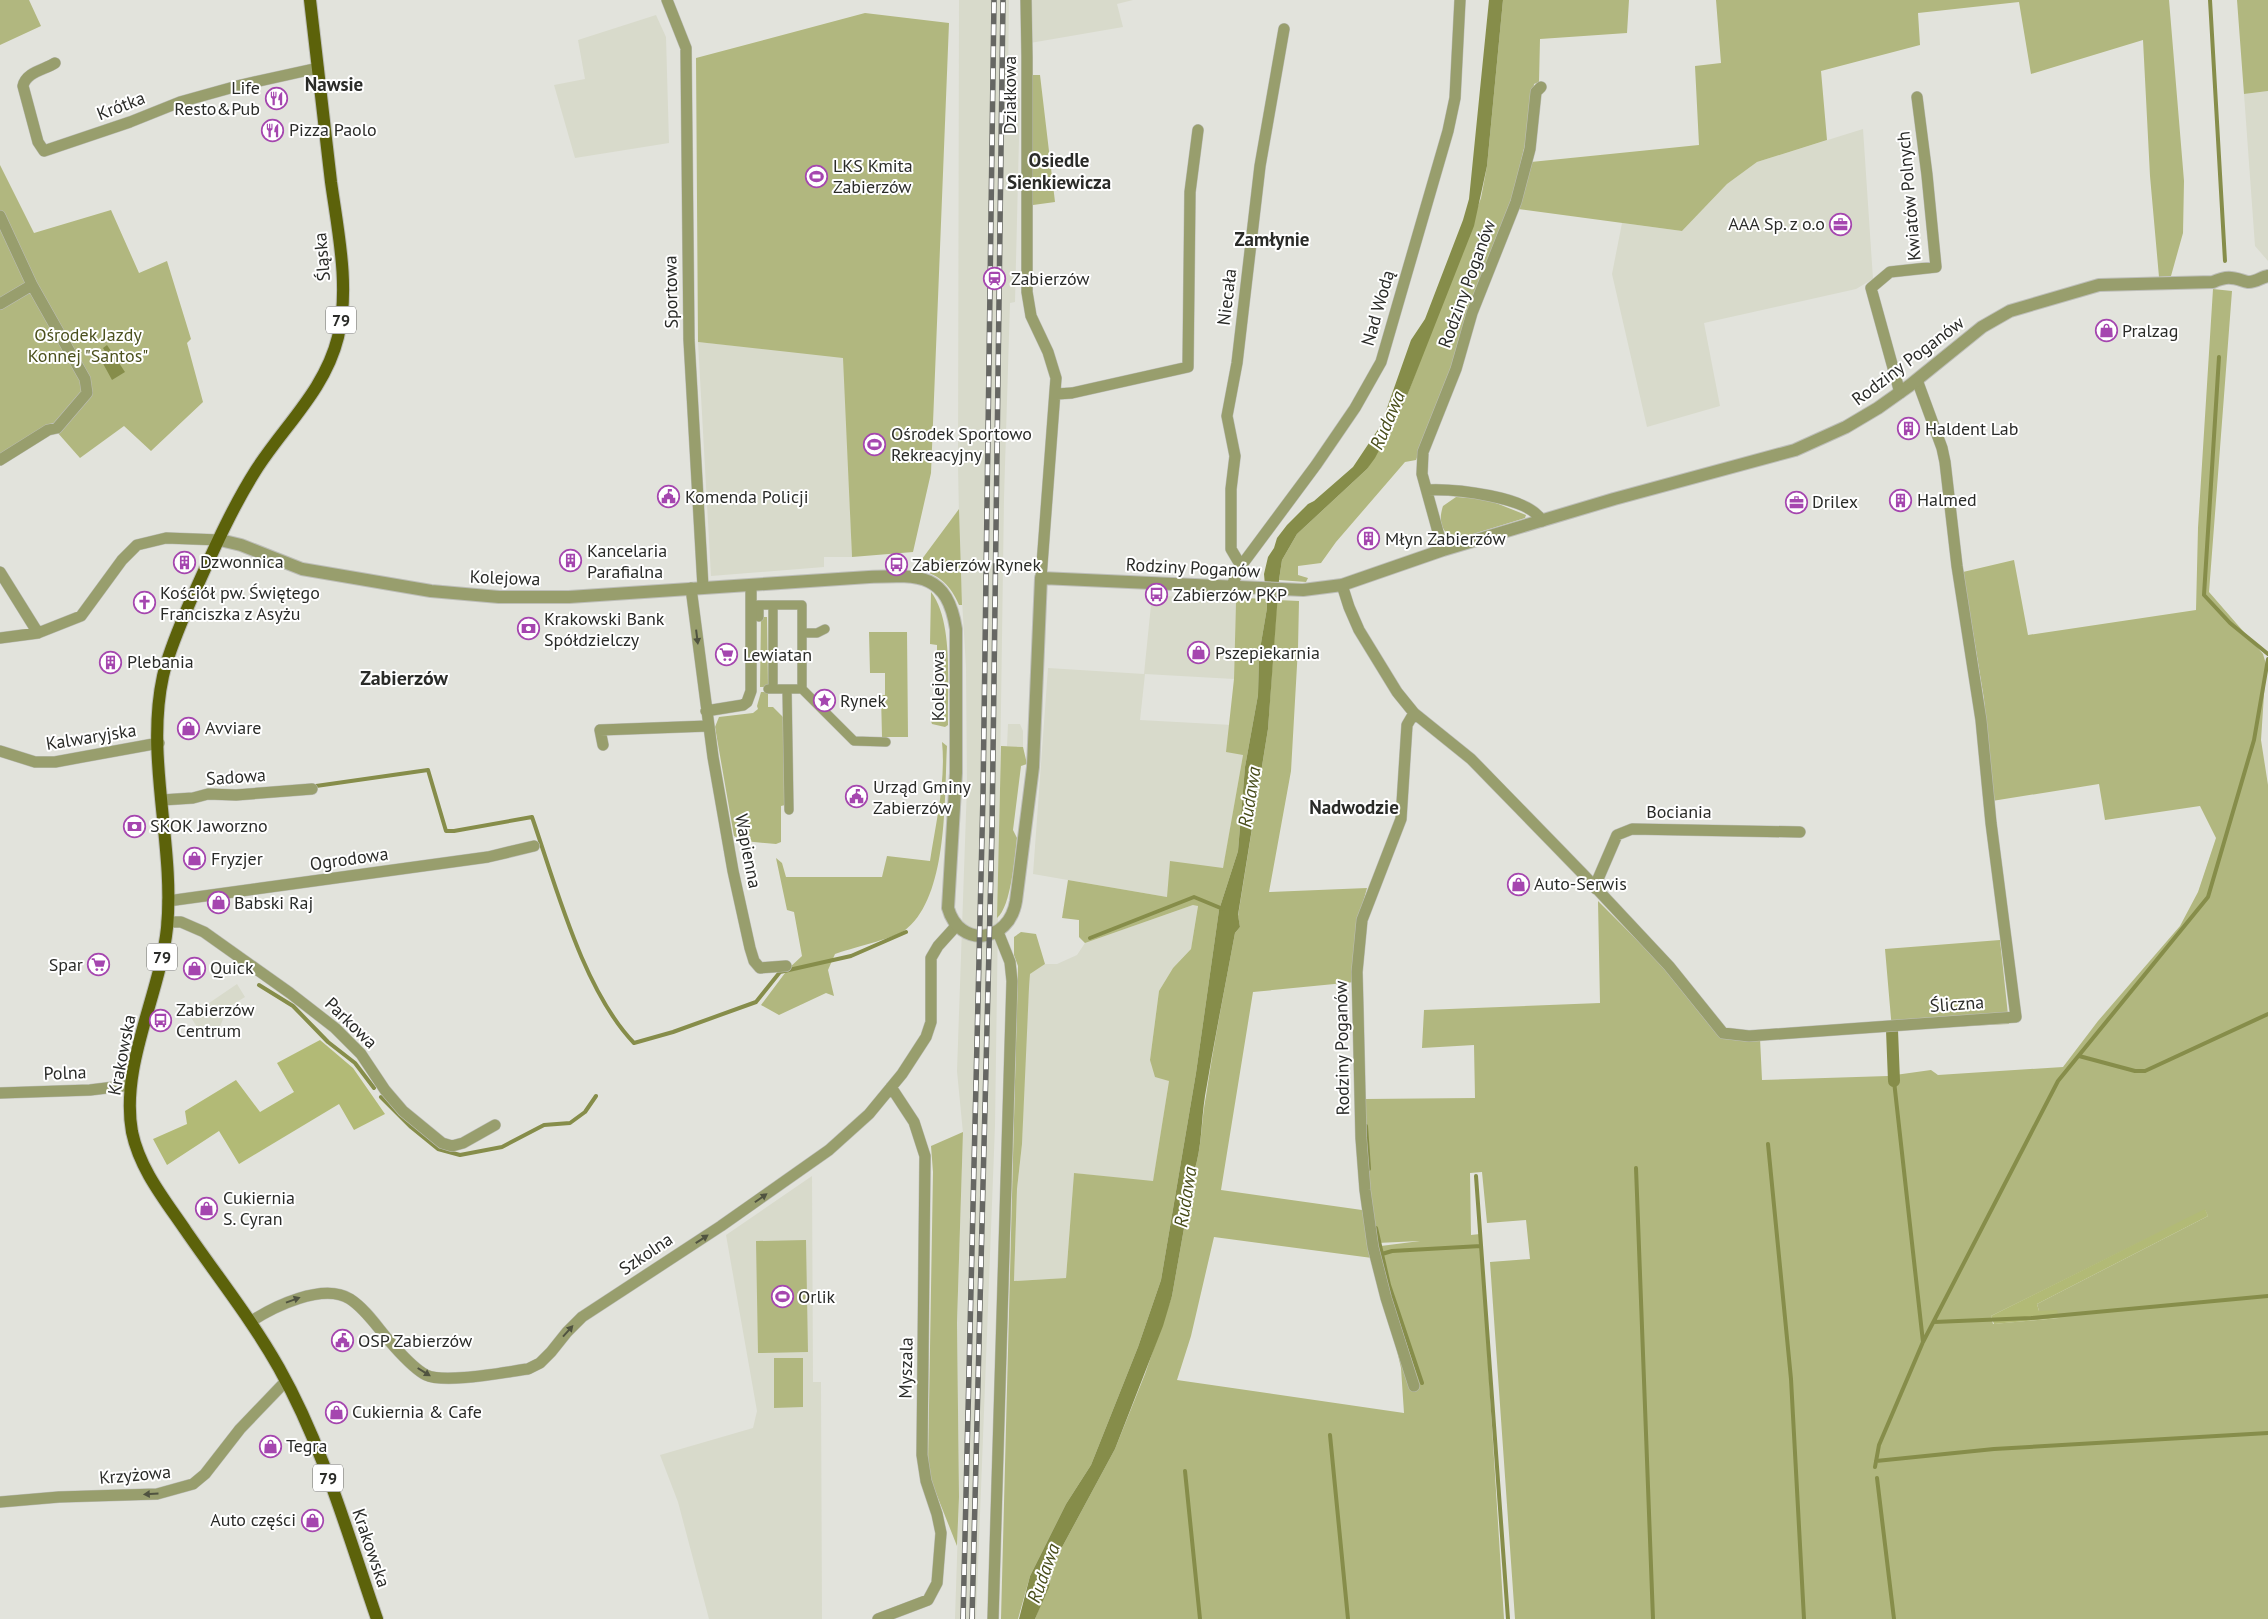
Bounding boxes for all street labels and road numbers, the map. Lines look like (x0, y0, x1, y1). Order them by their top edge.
street label: Działkowa (998, 56, 1021, 134)
street label: Krótka (93, 86, 148, 125)
street label: Kwiatów Polnych (1891, 130, 1926, 262)
street label: Rodziny Poganów (1433, 216, 1501, 351)
street label: Śląska (308, 232, 335, 282)
street label: Sportowa (658, 255, 683, 329)
street label: Niecała (1212, 267, 1241, 327)
street label: Nad Wodą (1356, 267, 1399, 348)
road number: 79 (326, 306, 356, 334)
street label: Rodziny Poganów (1847, 310, 1969, 410)
street label: Rodziny Poganów (1125, 552, 1262, 583)
street label: Kolejowa (469, 565, 541, 590)
street label: Kolejowa (926, 651, 949, 721)
street label: Kalwaryjska (44, 718, 138, 755)
street label: Sadowa (205, 763, 267, 790)
street label: Bociania (1646, 800, 1712, 823)
street label: Wapienna (730, 812, 767, 890)
street label: Ogrodowa (308, 842, 390, 875)
road number: 79 (147, 944, 177, 970)
street label: Rodziny Poganów (1329, 980, 1354, 1116)
street label: Śliczna (1929, 990, 1985, 1017)
street label: Parkowa (320, 992, 383, 1053)
street label: Krakowska (102, 1013, 141, 1097)
street label: Polna (43, 1060, 87, 1085)
street label: Szkolna (615, 1227, 677, 1280)
street label: Myszala (893, 1337, 918, 1399)
street label: Krzyżowa (98, 1460, 172, 1489)
road number: 79 (313, 1465, 343, 1492)
street label: Krakowska (347, 1505, 396, 1590)

